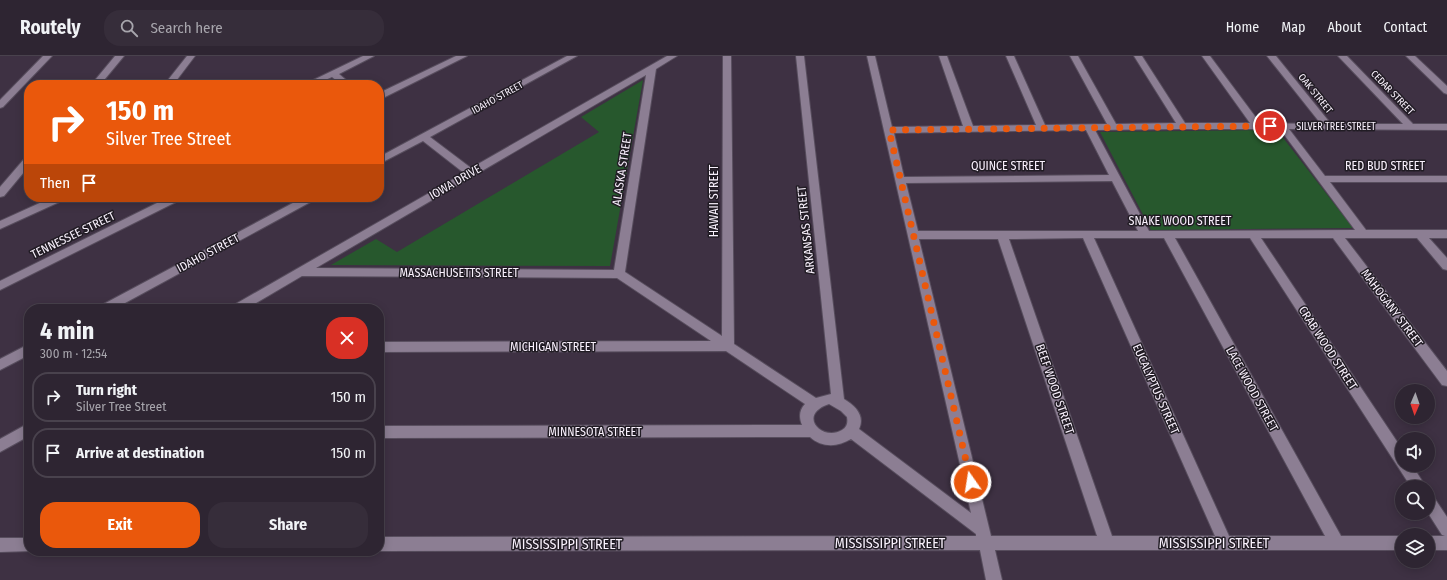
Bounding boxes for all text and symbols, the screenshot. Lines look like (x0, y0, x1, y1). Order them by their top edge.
search box (104, 10, 384, 46)
text: Routely (20, 16, 80, 39)
icon: search (118, 17, 140, 39)
text: Search here (150, 19, 223, 37)
text: Home (1226, 19, 1259, 36)
text: Map (1281, 19, 1305, 36)
text: About (1327, 19, 1362, 36)
text: Contact (1384, 19, 1427, 36)
street label: CEDAR STREET (1368, 68, 1417, 118)
street label: OAK STREET (1295, 71, 1335, 116)
street label: IDAHO STREET (470, 79, 526, 117)
text: 150 m (106, 94, 174, 127)
icon: right (40, 96, 92, 148)
pin (1253, 109, 1287, 143)
icon: arrive (1259, 115, 1281, 137)
street label: SILVER TREE STREET (1296, 121, 1376, 133)
text: Silver Tree Street (106, 128, 231, 150)
street label: ALASKA STREET (609, 131, 635, 207)
street label: QUINCE STREET (971, 159, 1046, 173)
street label: RED BUD STREET (1345, 159, 1425, 173)
street label: IOWA DRIVE (427, 161, 484, 202)
street label: HAWAII STREET (707, 164, 721, 237)
icon: arrive (78, 172, 100, 194)
text: Then (40, 174, 70, 192)
street label: ARKANSAS STREET (794, 185, 818, 275)
street label: TENNESSEE STREET (29, 208, 118, 261)
street label: SNAKE WOOD STREET (1129, 214, 1232, 228)
street label: IDAHO STREET (174, 231, 242, 275)
street label: MASSACHUSETTS STREET (400, 266, 519, 280)
street label: MAHOGANY STREET (1358, 266, 1426, 350)
street label: CRAB WOOD STREET (1296, 304, 1360, 393)
text: 4 min (40, 317, 94, 345)
button: close (326, 317, 368, 359)
street label: MICHIGAN STREET (510, 340, 596, 354)
street label: BEEF WOOD STREET (1033, 342, 1077, 436)
street label: EUCALYPTUS STREET (1130, 342, 1182, 437)
street label: LACE WOOD STREET (1223, 344, 1281, 434)
text: 300 m · 12:54 (40, 346, 107, 361)
text: Turn right (76, 381, 137, 399)
north arrow (1395, 384, 1435, 424)
map controls (1395, 384, 1435, 568)
icon: right (42, 386, 64, 408)
text: 150 m (330, 388, 366, 406)
text: Silver Tree Street (76, 399, 166, 414)
street label: MINNESOTA STREET (548, 425, 642, 439)
button: sound (1395, 432, 1435, 472)
icon: arrive (42, 442, 64, 464)
text: Arrive at destination (76, 444, 204, 462)
text: 150 m (330, 444, 366, 462)
position arrow (950, 461, 992, 503)
button: search (1395, 480, 1435, 520)
button: Exit (40, 502, 200, 548)
button: Share (208, 502, 368, 548)
button: layers (1395, 528, 1435, 568)
street label: MISSISSIPPI STREET (835, 535, 946, 552)
street label: MISSISSIPPI STREET (1159, 535, 1270, 552)
street label: MISSISSIPPI STREET (512, 536, 623, 553)

